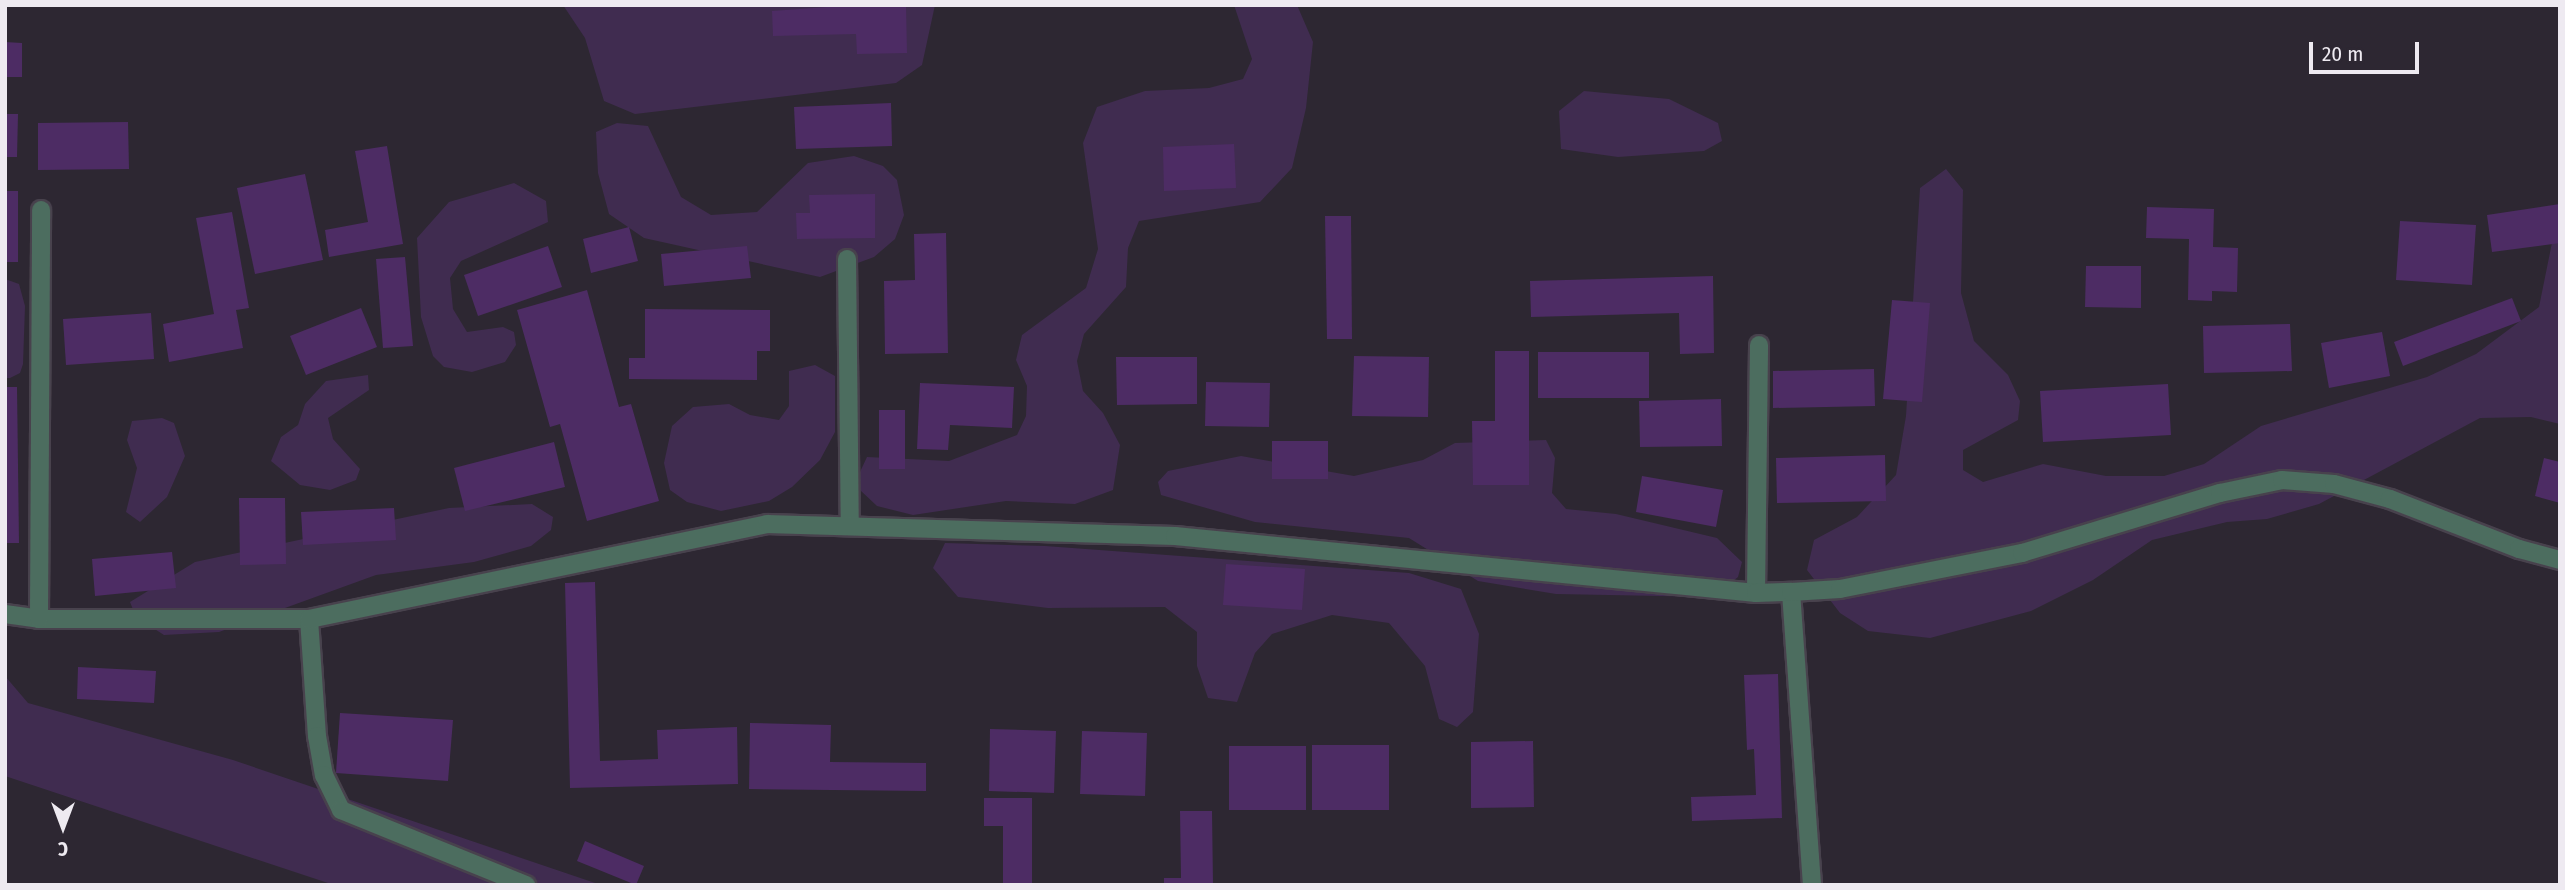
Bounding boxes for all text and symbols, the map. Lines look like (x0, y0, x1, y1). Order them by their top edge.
scale bar (2313, 28, 2423, 72)
text: 20 m (2322, 41, 2363, 67)
north arrow (28, 792, 98, 862)
text: С (58, 837, 68, 860)

